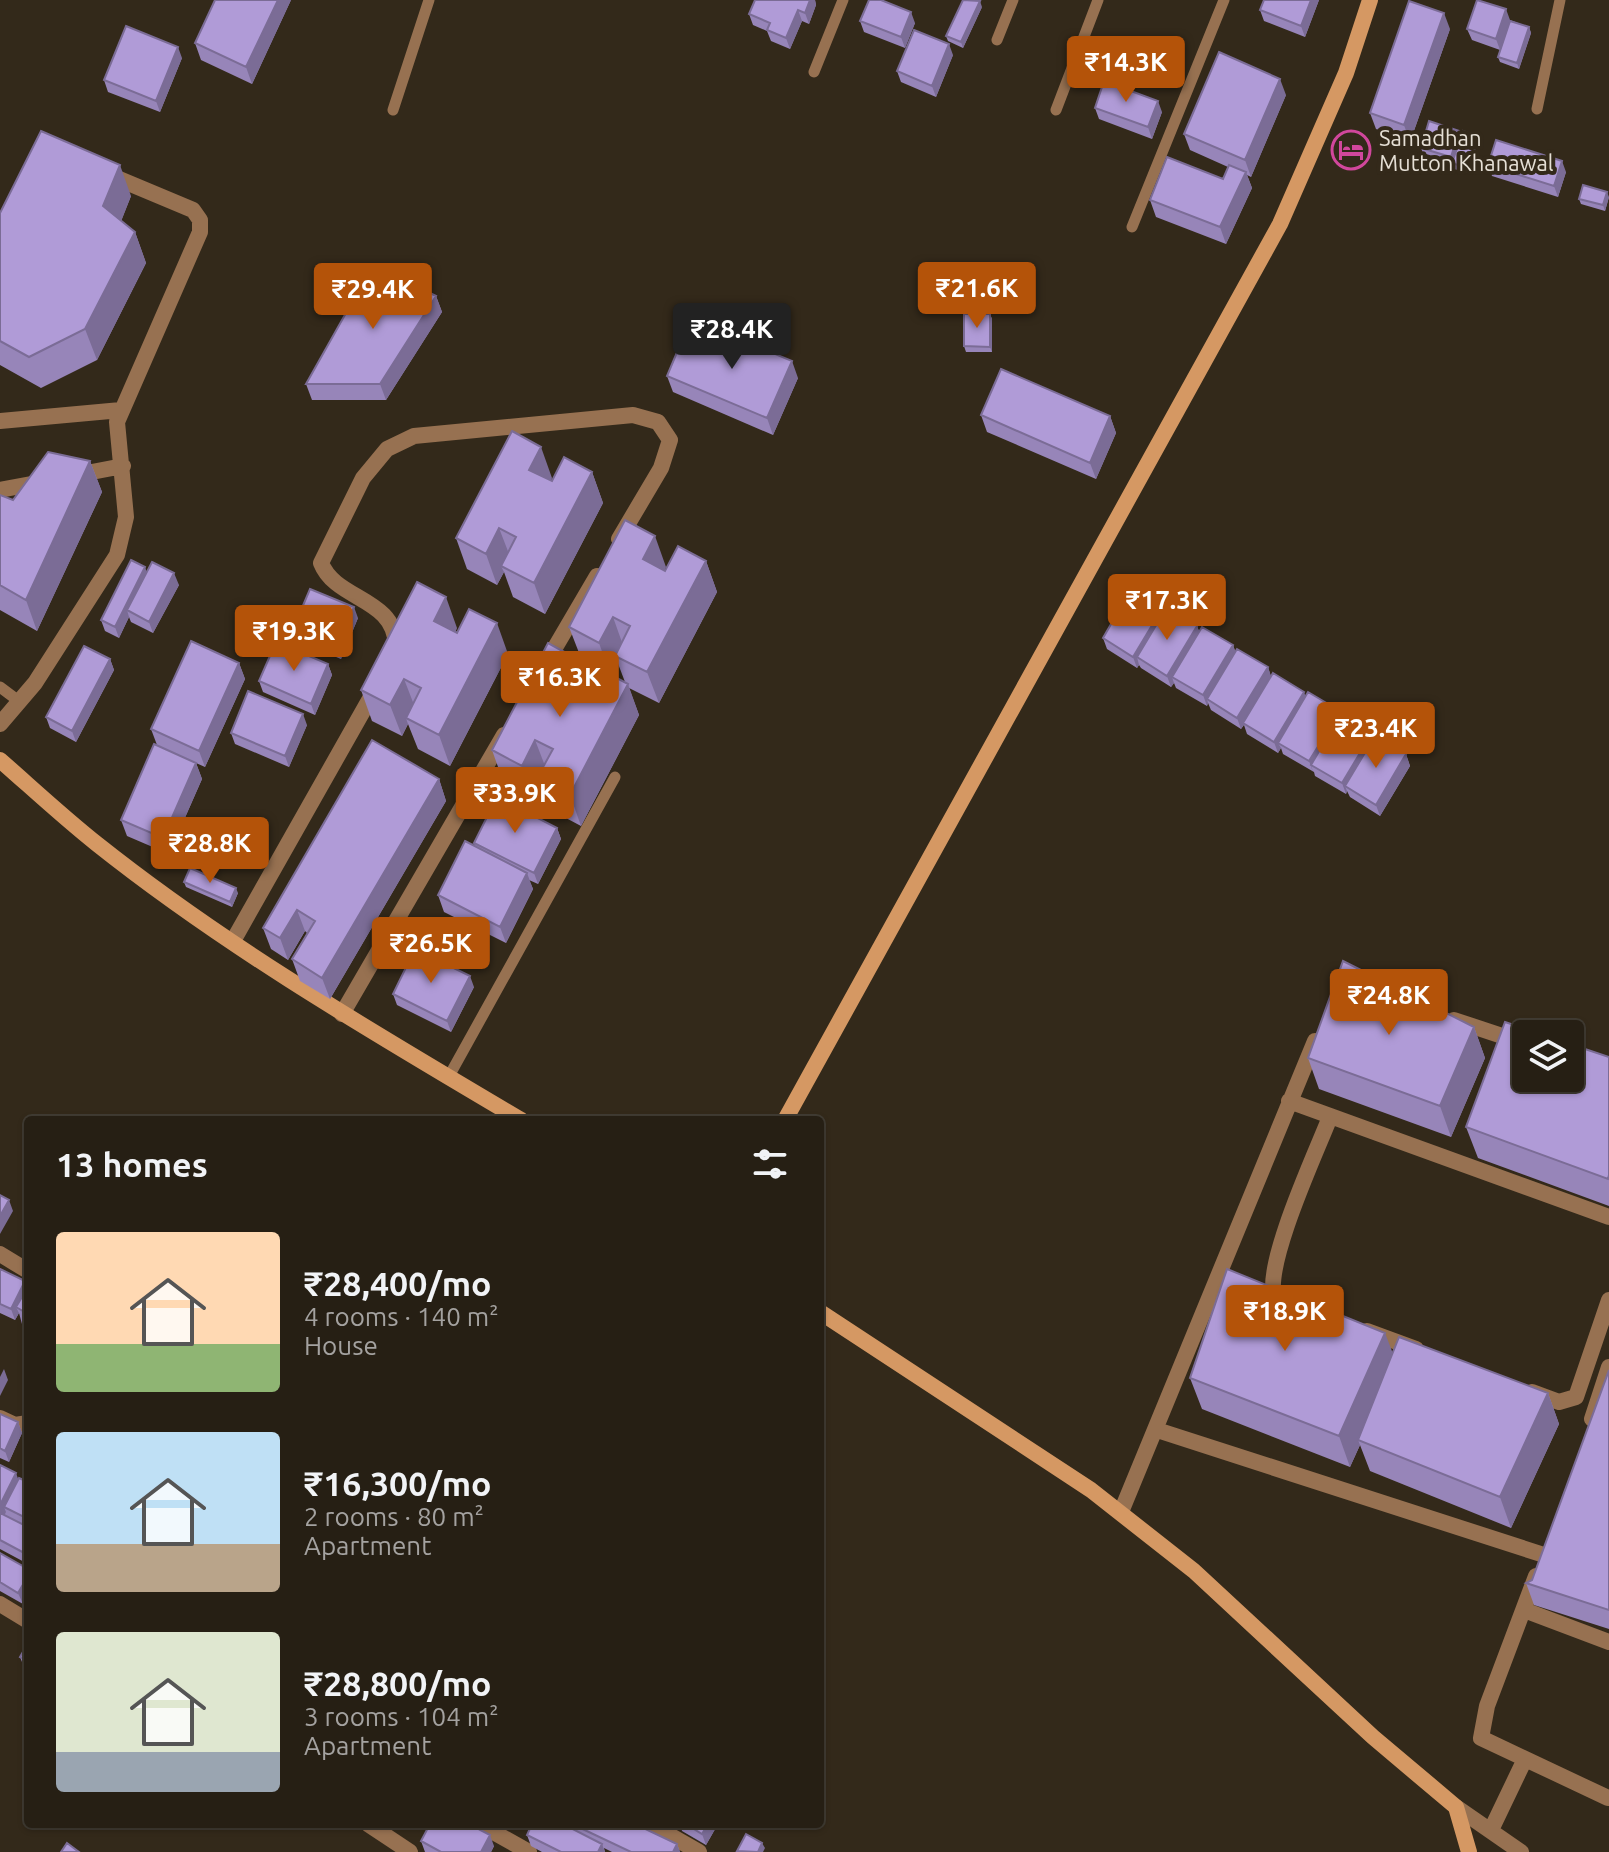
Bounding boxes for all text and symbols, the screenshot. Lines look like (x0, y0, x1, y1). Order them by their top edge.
pin: ₹14.3K (1061, 36, 1191, 104)
text: ₹14.3K (1085, 47, 1167, 76)
place label: Samadhan Mutton Khanawal (1379, 125, 1554, 175)
hotel icon: Samadhan Mutton Khanawal (1330, 129, 1372, 171)
pin: ₹21.6K (912, 262, 1042, 330)
pin: ₹29.4K (308, 263, 438, 331)
text: ₹21.6K (936, 273, 1018, 302)
text: ₹29.4K (332, 274, 414, 303)
pin: ₹28.4K (667, 303, 797, 371)
text: ₹28.4K (691, 314, 773, 343)
pin: ₹17.3K (1102, 574, 1232, 642)
text: ₹17.3K (1126, 585, 1208, 614)
pin: ₹19.3K (229, 605, 359, 673)
text: ₹19.3K (253, 616, 335, 645)
pin: ₹16.3K (495, 651, 625, 719)
text: ₹16.3K (519, 662, 601, 691)
pin: ₹23.4K (1311, 702, 1441, 770)
text: ₹23.4K (1335, 713, 1417, 742)
pin: ₹33.9K (450, 767, 580, 835)
text: ₹33.9K (474, 778, 556, 807)
pin: ₹28.8K (145, 817, 275, 885)
text: ₹28.8K (169, 828, 251, 857)
pin: ₹26.5K (366, 917, 496, 985)
text: ₹26.5K (390, 928, 472, 957)
pin: ₹24.8K (1324, 969, 1454, 1037)
text: ₹24.8K (1348, 980, 1430, 1009)
map controls (1512, 1020, 1584, 1092)
button: layers (1512, 1020, 1584, 1092)
icon: filters (748, 1142, 792, 1186)
text: 13 homes (56, 1145, 208, 1183)
icon: home (120, 1264, 216, 1360)
text: ₹28,400/mo (304, 1264, 491, 1302)
pin: ₹18.9K (1220, 1285, 1350, 1353)
text: ₹18.9K (1244, 1296, 1326, 1325)
text: 4 rooms · 140 m² (304, 1302, 499, 1331)
text: House (304, 1331, 378, 1360)
icon: home (120, 1464, 216, 1560)
text: ₹16,300/mo (304, 1464, 491, 1502)
text: 2 rooms · 80 m² (304, 1502, 484, 1531)
text: Apartment (304, 1531, 431, 1560)
icon: home (120, 1664, 216, 1760)
text: ₹28,800/mo (304, 1664, 491, 1702)
text: 3 rooms · 104 m² (304, 1702, 499, 1731)
text: Apartment (304, 1731, 431, 1760)

